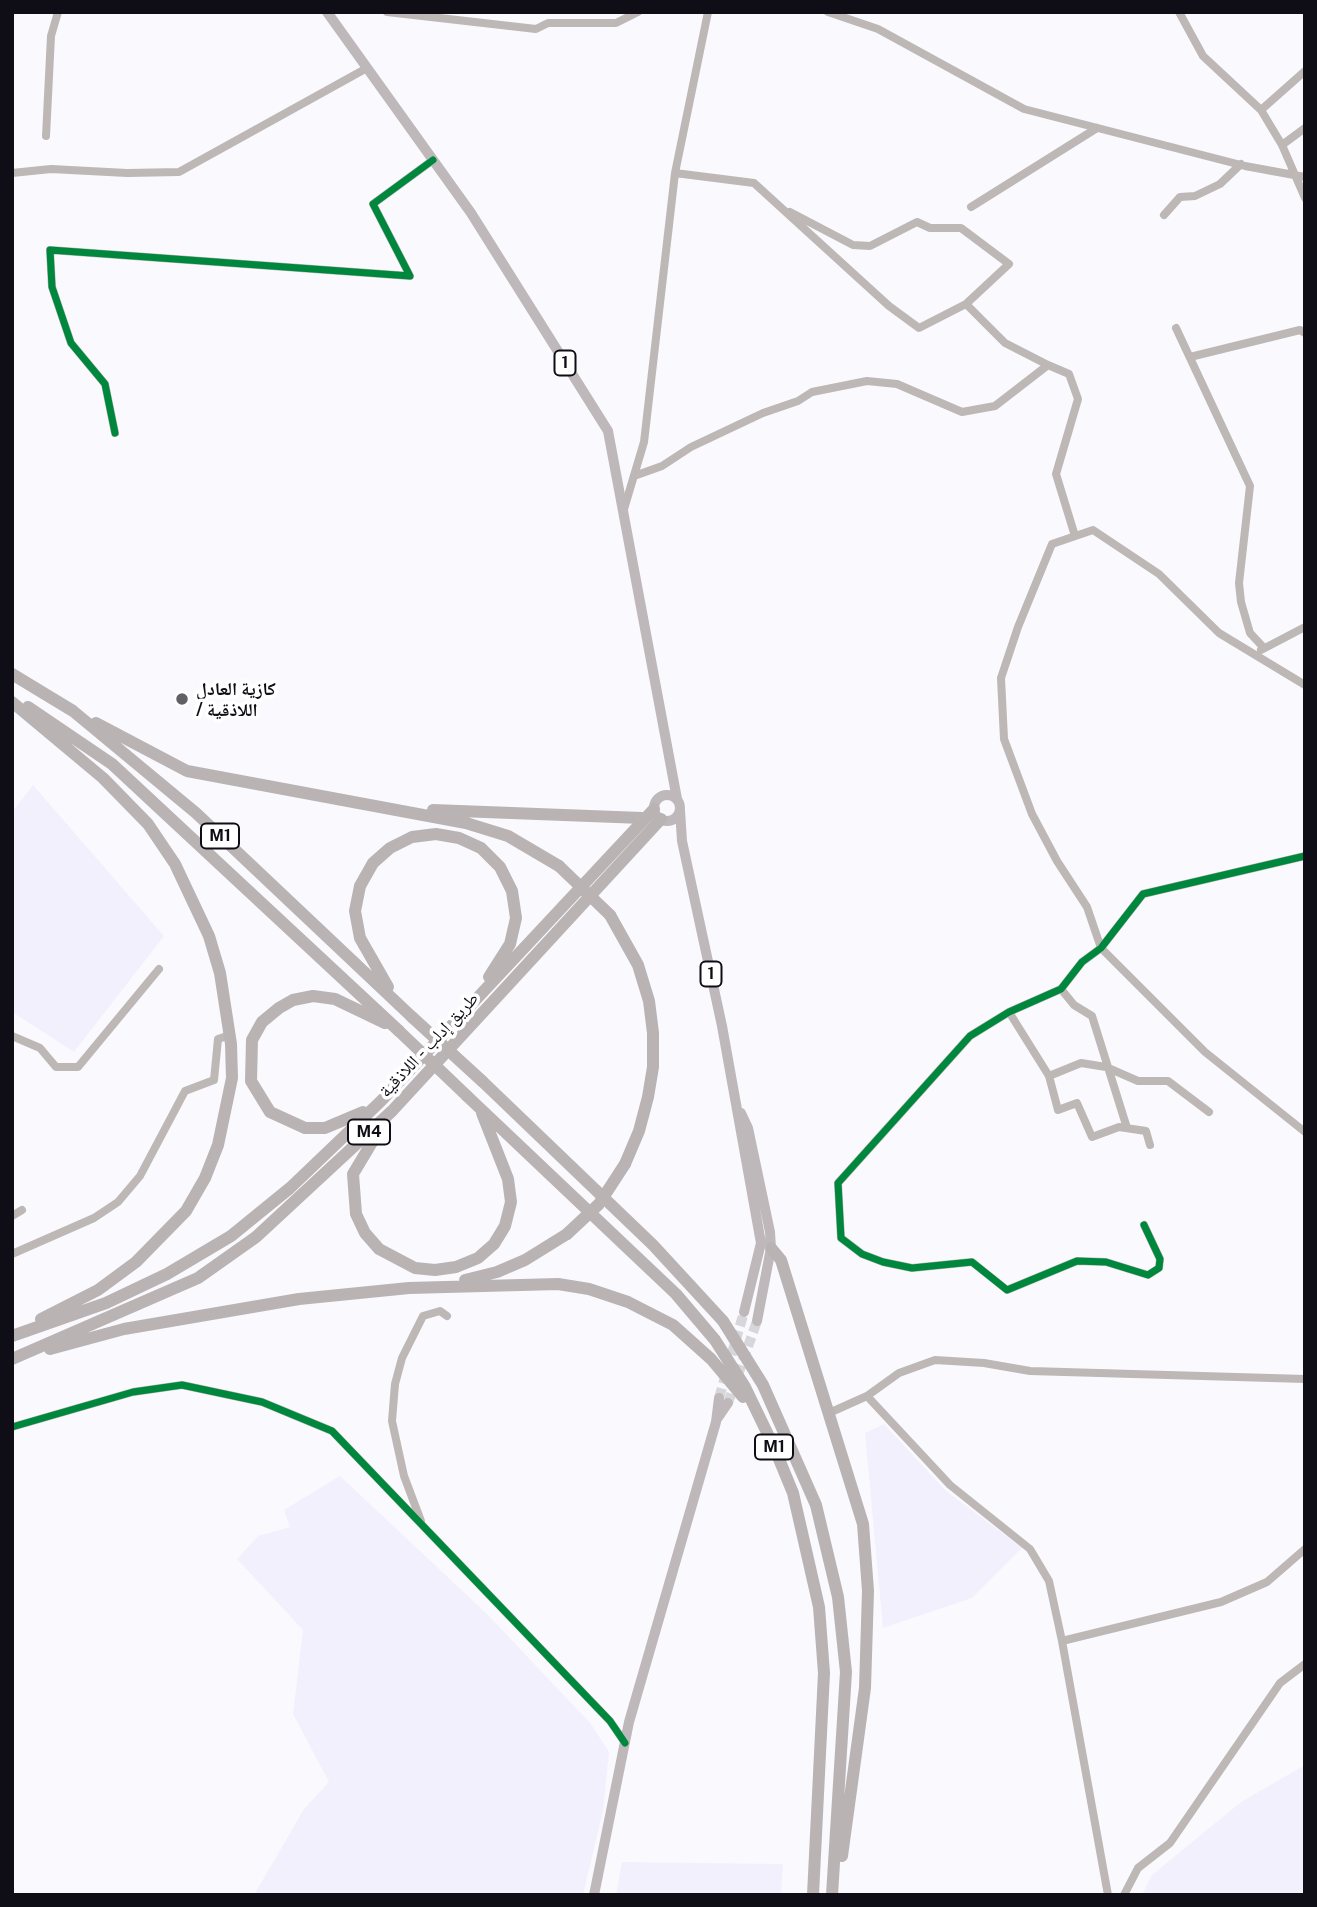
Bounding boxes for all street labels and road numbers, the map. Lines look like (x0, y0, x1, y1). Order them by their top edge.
road number: 1 (554, 350, 576, 376)
road number: M1 (201, 824, 239, 848)
road number: 1 (700, 962, 722, 986)
street label: طريق إدلب - اللاذقية (375, 988, 483, 1102)
road number: M4 (348, 1120, 390, 1144)
road number: M1 (755, 1434, 793, 1460)

